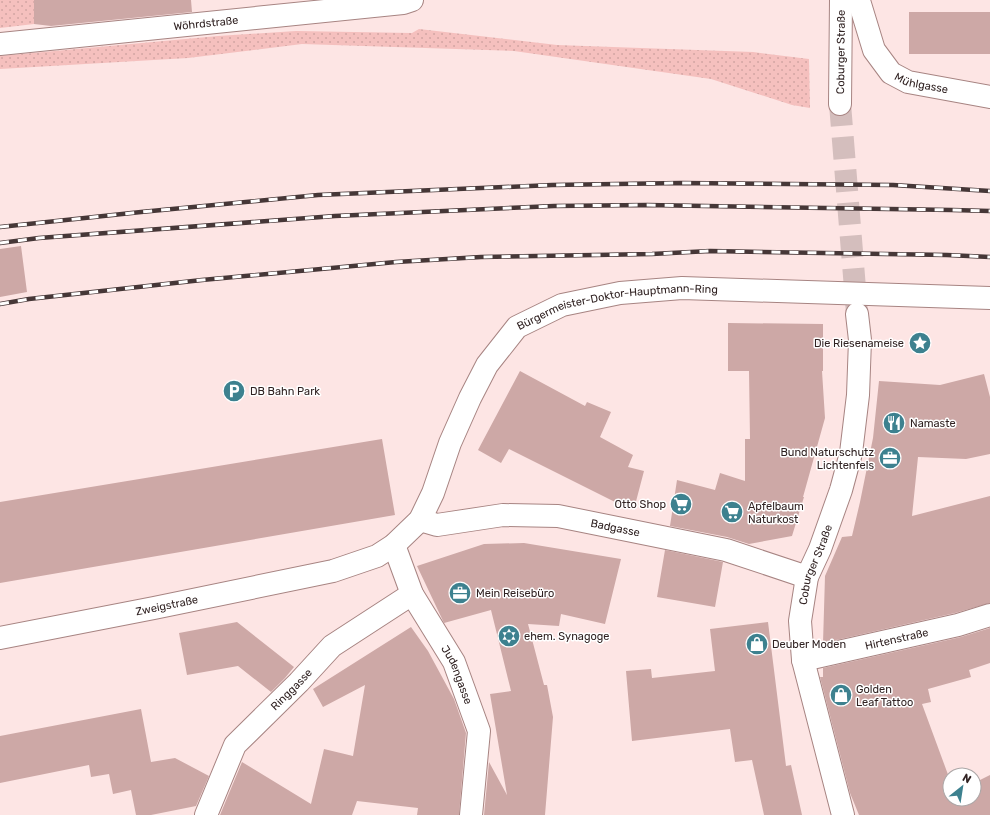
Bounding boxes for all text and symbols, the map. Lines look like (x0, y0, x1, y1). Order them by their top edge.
street label: Coburger Straße (834, 10, 848, 94)
street label: Wöhrdstraße (173, 14, 239, 33)
street label: Mühlgasse (892, 70, 949, 96)
street label: Bürgermeister-Doktor-Hauptmann-Ring (515, 282, 718, 333)
place icon: Die Riesenameise (907, 330, 933, 356)
place label: Die Riesenameise (814, 337, 904, 350)
parking icon: DB Bahn Park (221, 378, 247, 404)
place label: DB Bahn Park (250, 385, 320, 398)
restaurant icon: Namaste (881, 410, 907, 436)
place label: Namaste (910, 417, 956, 430)
office icon: Bund Naturschutz Lichtenfels (877, 445, 903, 471)
place label: Bund Naturschutz Lichtenfels (780, 446, 874, 472)
supermarket icon: Otto Shop (668, 491, 694, 517)
place label: Otto Shop (615, 498, 666, 511)
supermarket icon: Apfelbaum Naturkost (719, 499, 745, 525)
place label: Apfelbaum Naturkost (748, 500, 804, 526)
street label: Badgasse (589, 517, 641, 539)
street label: Coburger Straße (797, 523, 835, 606)
office icon: Mein Reisebüro (447, 580, 473, 606)
place label: Mein Reisebüro (476, 587, 554, 600)
street label: Zweigstraße (135, 593, 199, 618)
synagogue icon: ehem. Synagoge (496, 623, 522, 649)
street label: Hirtenstraße (864, 626, 930, 653)
place label: ehem. Synagoge (524, 630, 610, 643)
shop icon: Deuber Moden (744, 631, 770, 657)
place label: Deuber Moden (772, 638, 846, 651)
street label: Judengasse (438, 643, 475, 706)
street label: Ringgasse (268, 666, 315, 713)
shop icon: Golden Leaf Tattoo (828, 682, 854, 708)
place label: Golden Leaf Tattoo (856, 683, 913, 709)
north arrow (942, 767, 982, 807)
text: N (960, 771, 973, 786)

